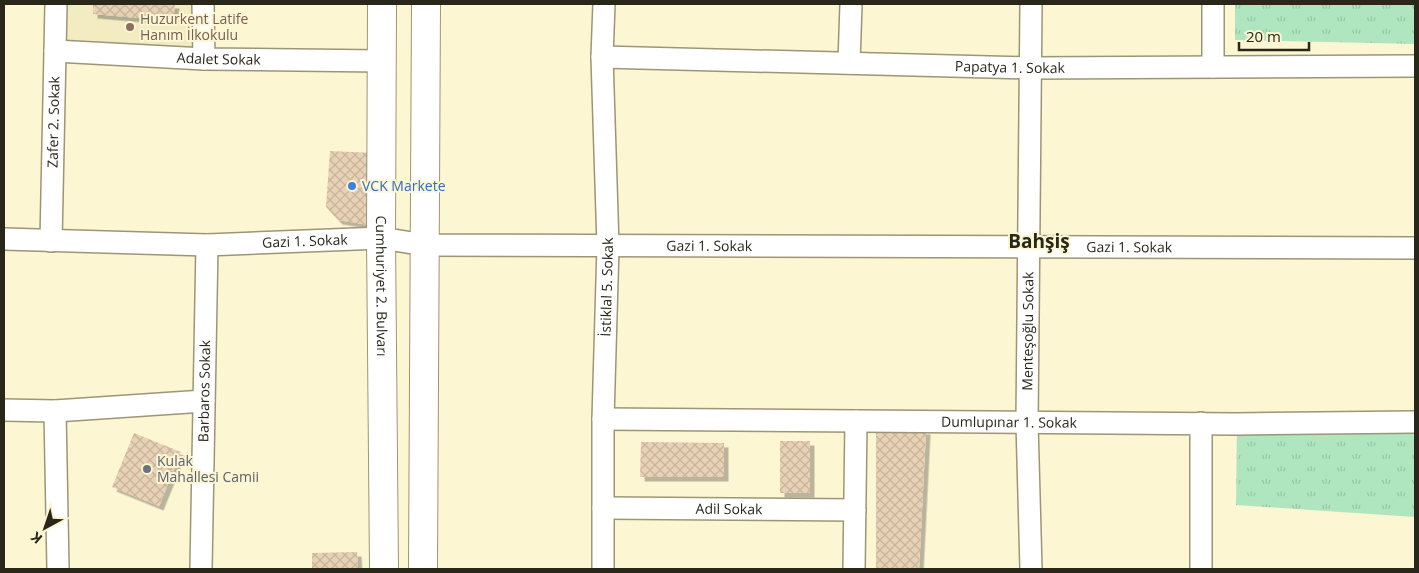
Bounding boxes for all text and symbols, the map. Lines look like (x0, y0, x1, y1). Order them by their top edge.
place label: Huzurkent Latife Hanım İlkokulu (140, 9, 249, 44)
scale bar (1239, 20, 1309, 52)
marker: Huzurkent Latife Hanım İlkokulu (124, 21, 136, 33)
text: 20 m (1246, 26, 1281, 46)
street label: Adalet Sokak (176, 48, 261, 69)
street label: Papatya 1. Sokak (955, 56, 1066, 77)
street label: Zafer 2. Sokak (43, 75, 63, 168)
place label: VCK Markete (362, 176, 446, 195)
marker: VCK Markete (346, 180, 358, 192)
street label: Cumhuriyet 2. Bulvarı (372, 215, 392, 357)
district label: Bahşiş (1008, 228, 1070, 254)
street label: Gazi 1. Sokak (262, 229, 349, 252)
street label: Gazi 1. Sokak (666, 236, 753, 255)
street label: İstiklal 5. Sokak (595, 237, 617, 337)
street label: Gazi 1. Sokak (1086, 237, 1173, 256)
street label: Menteşoğlu Sokak (1017, 271, 1037, 391)
street label: Barbaros Sokak (193, 339, 214, 442)
street label: Dumlupınar 1. Sokak (941, 412, 1078, 432)
place label: Kulak Mahallesi Camii (157, 451, 259, 486)
marker: Kulak Mahallesi Camii (141, 463, 153, 475)
street label: Adil Sokak (696, 499, 763, 518)
north arrow (20, 503, 70, 553)
text: K (26, 528, 46, 549)

